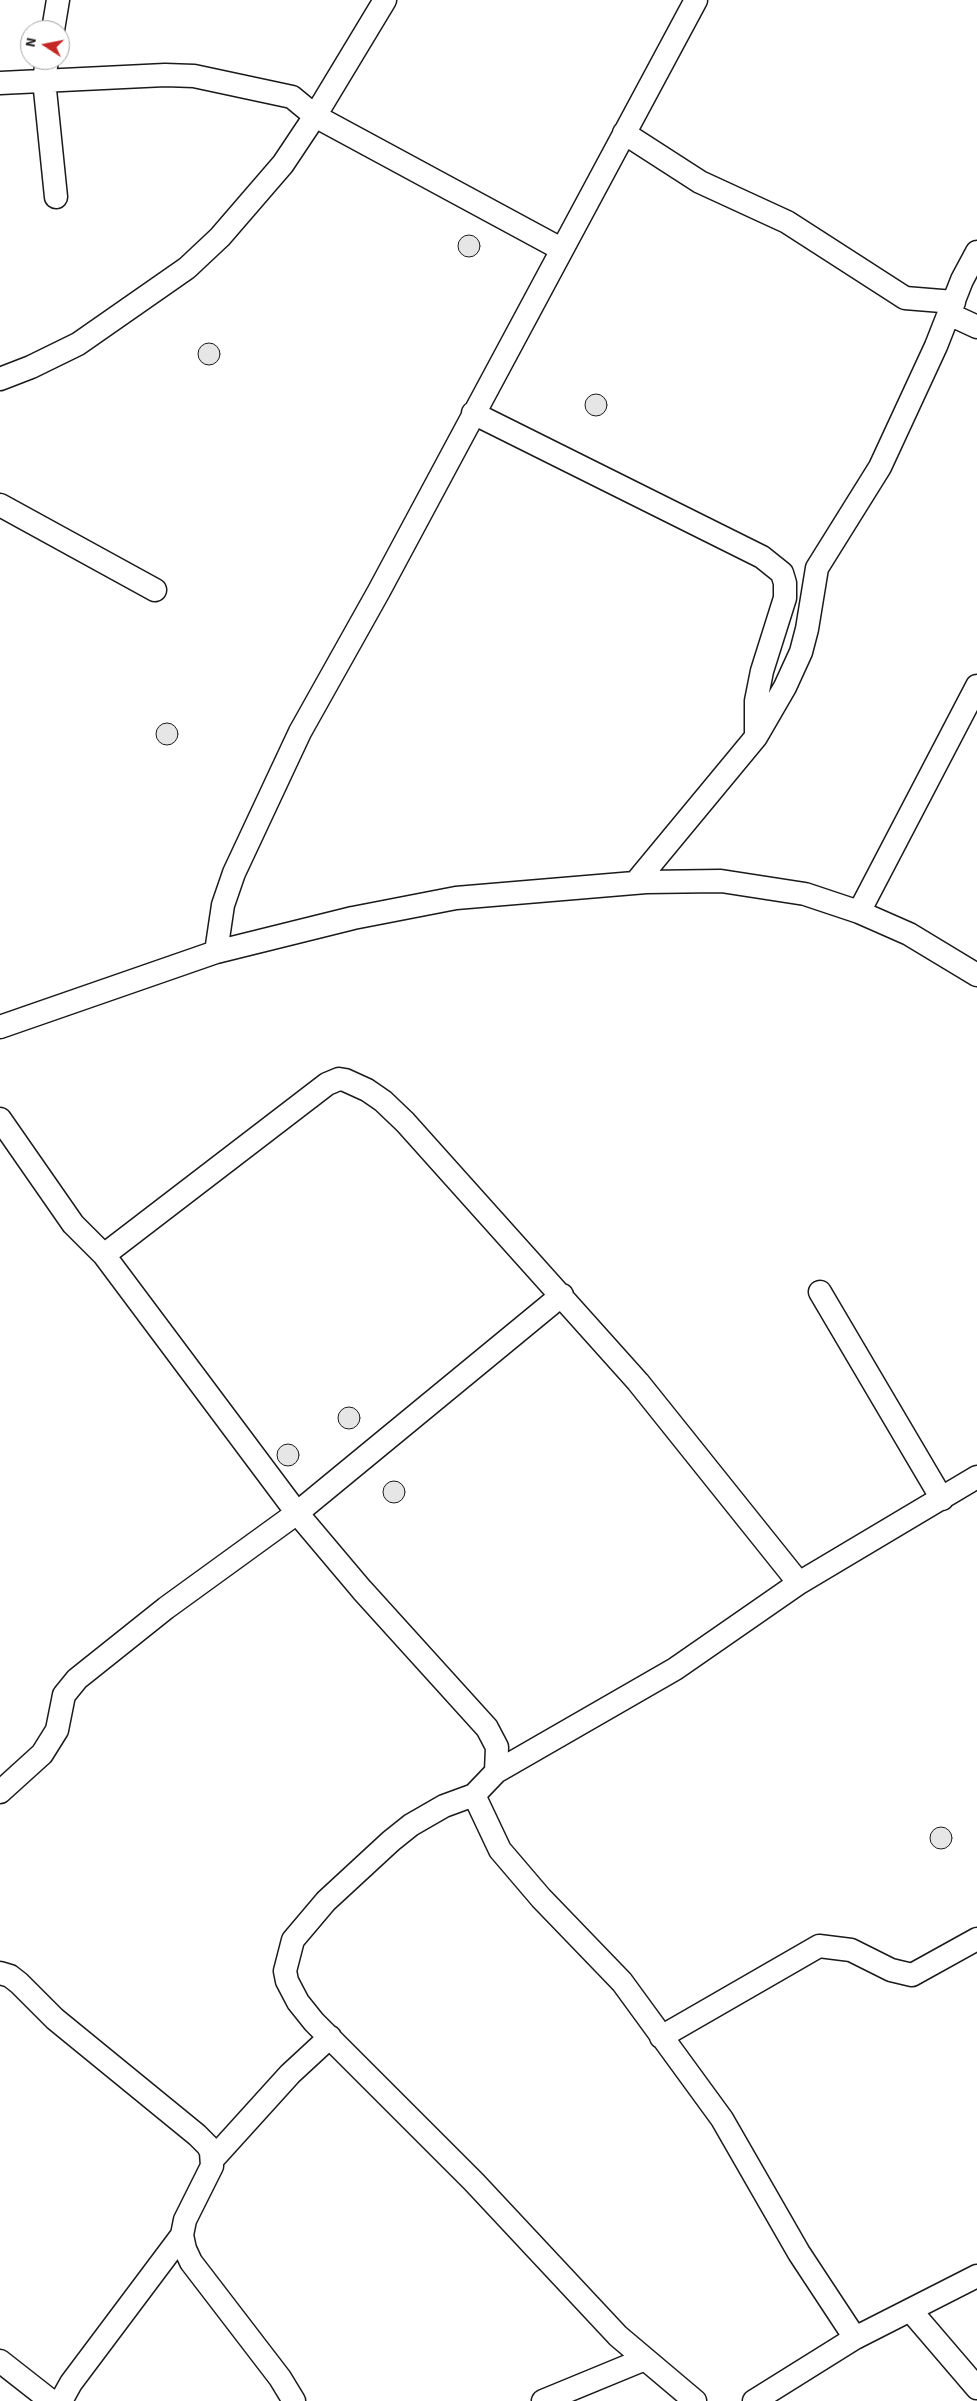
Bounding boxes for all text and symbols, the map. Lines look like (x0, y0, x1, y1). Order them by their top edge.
north arrow (20, 20, 70, 70)
text: N (21, 36, 42, 49)

